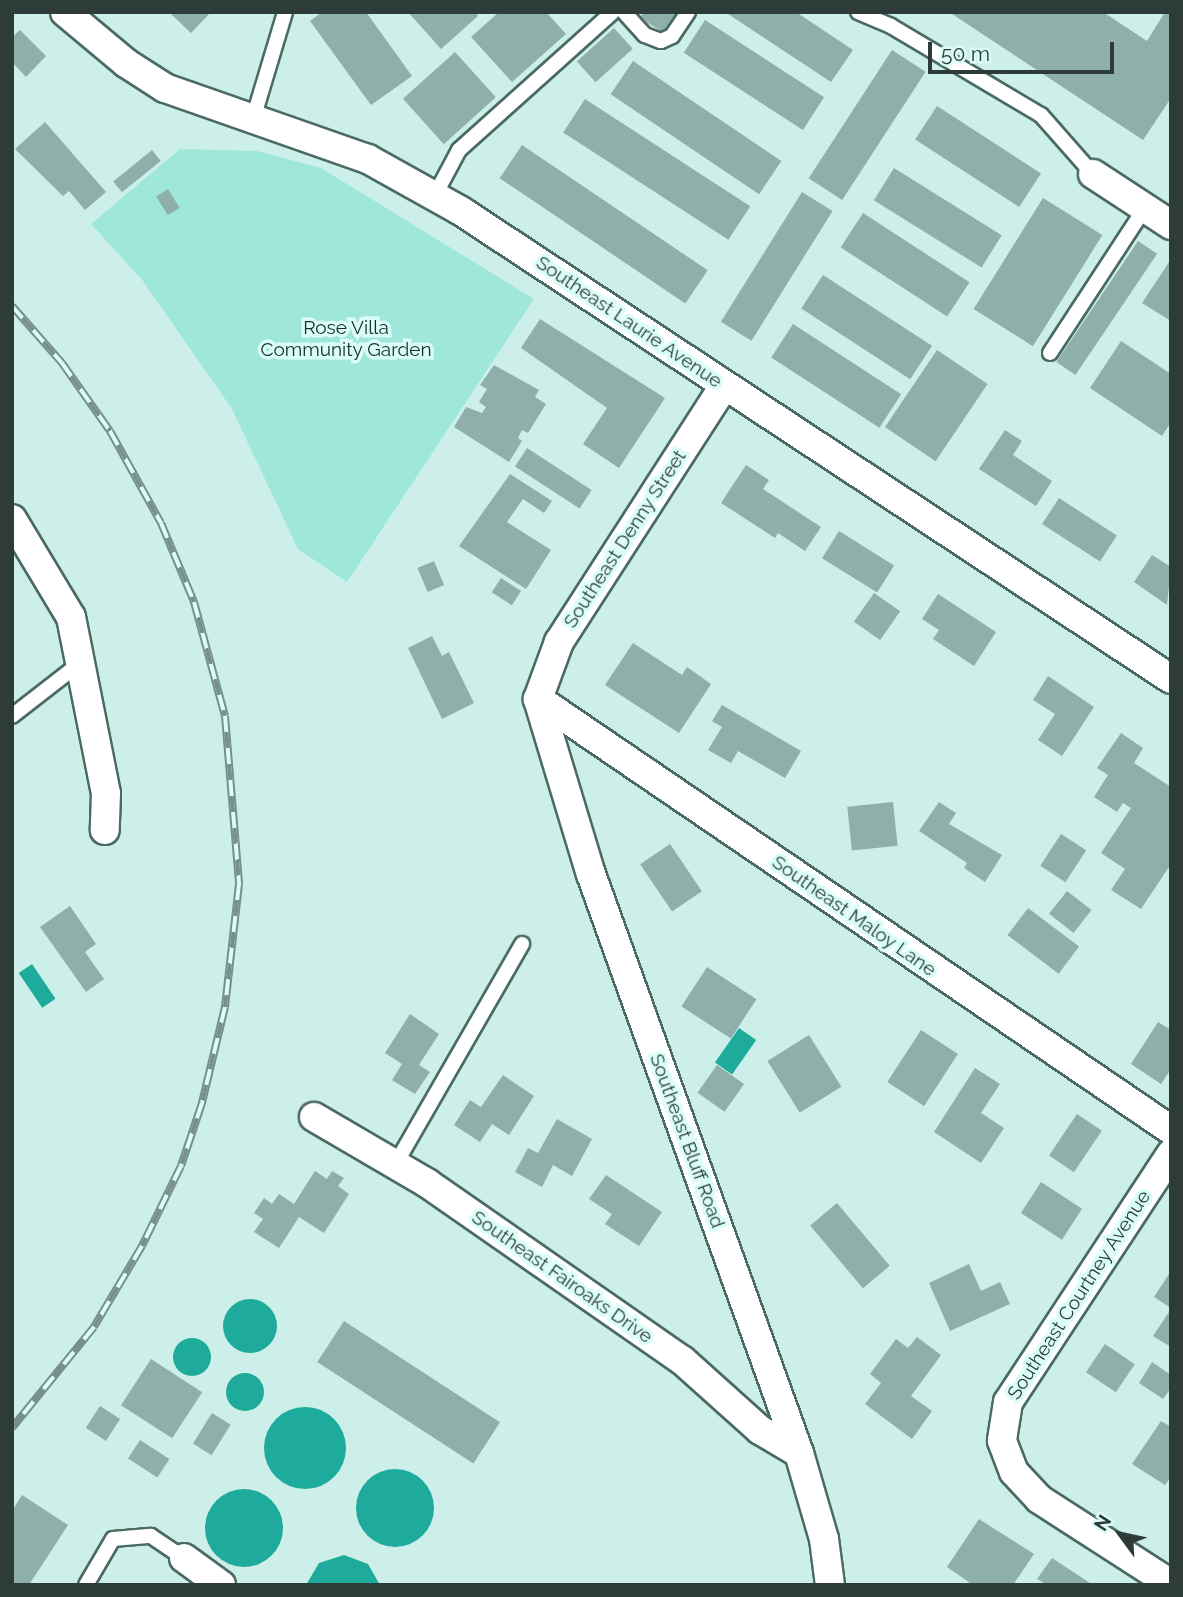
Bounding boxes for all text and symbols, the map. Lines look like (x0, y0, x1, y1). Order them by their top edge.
scale bar (931, 28, 1116, 72)
text: 50 m (941, 41, 990, 66)
street label: Southeast Laurie Avenue (532, 251, 726, 393)
park label: Rose Villa Community Garden (260, 317, 432, 361)
street label: Southeast Denny Street (559, 446, 691, 632)
street label: Southeast Maloy Lane (767, 851, 941, 981)
street label: Southeast Bluff Road (645, 1051, 729, 1231)
street label: Southeast Courtney Avenue (1002, 1186, 1156, 1404)
street label: Southeast Fairoaks Drive (467, 1206, 657, 1348)
north arrow (1085, 1499, 1155, 1569)
text: N (1089, 1510, 1116, 1535)

